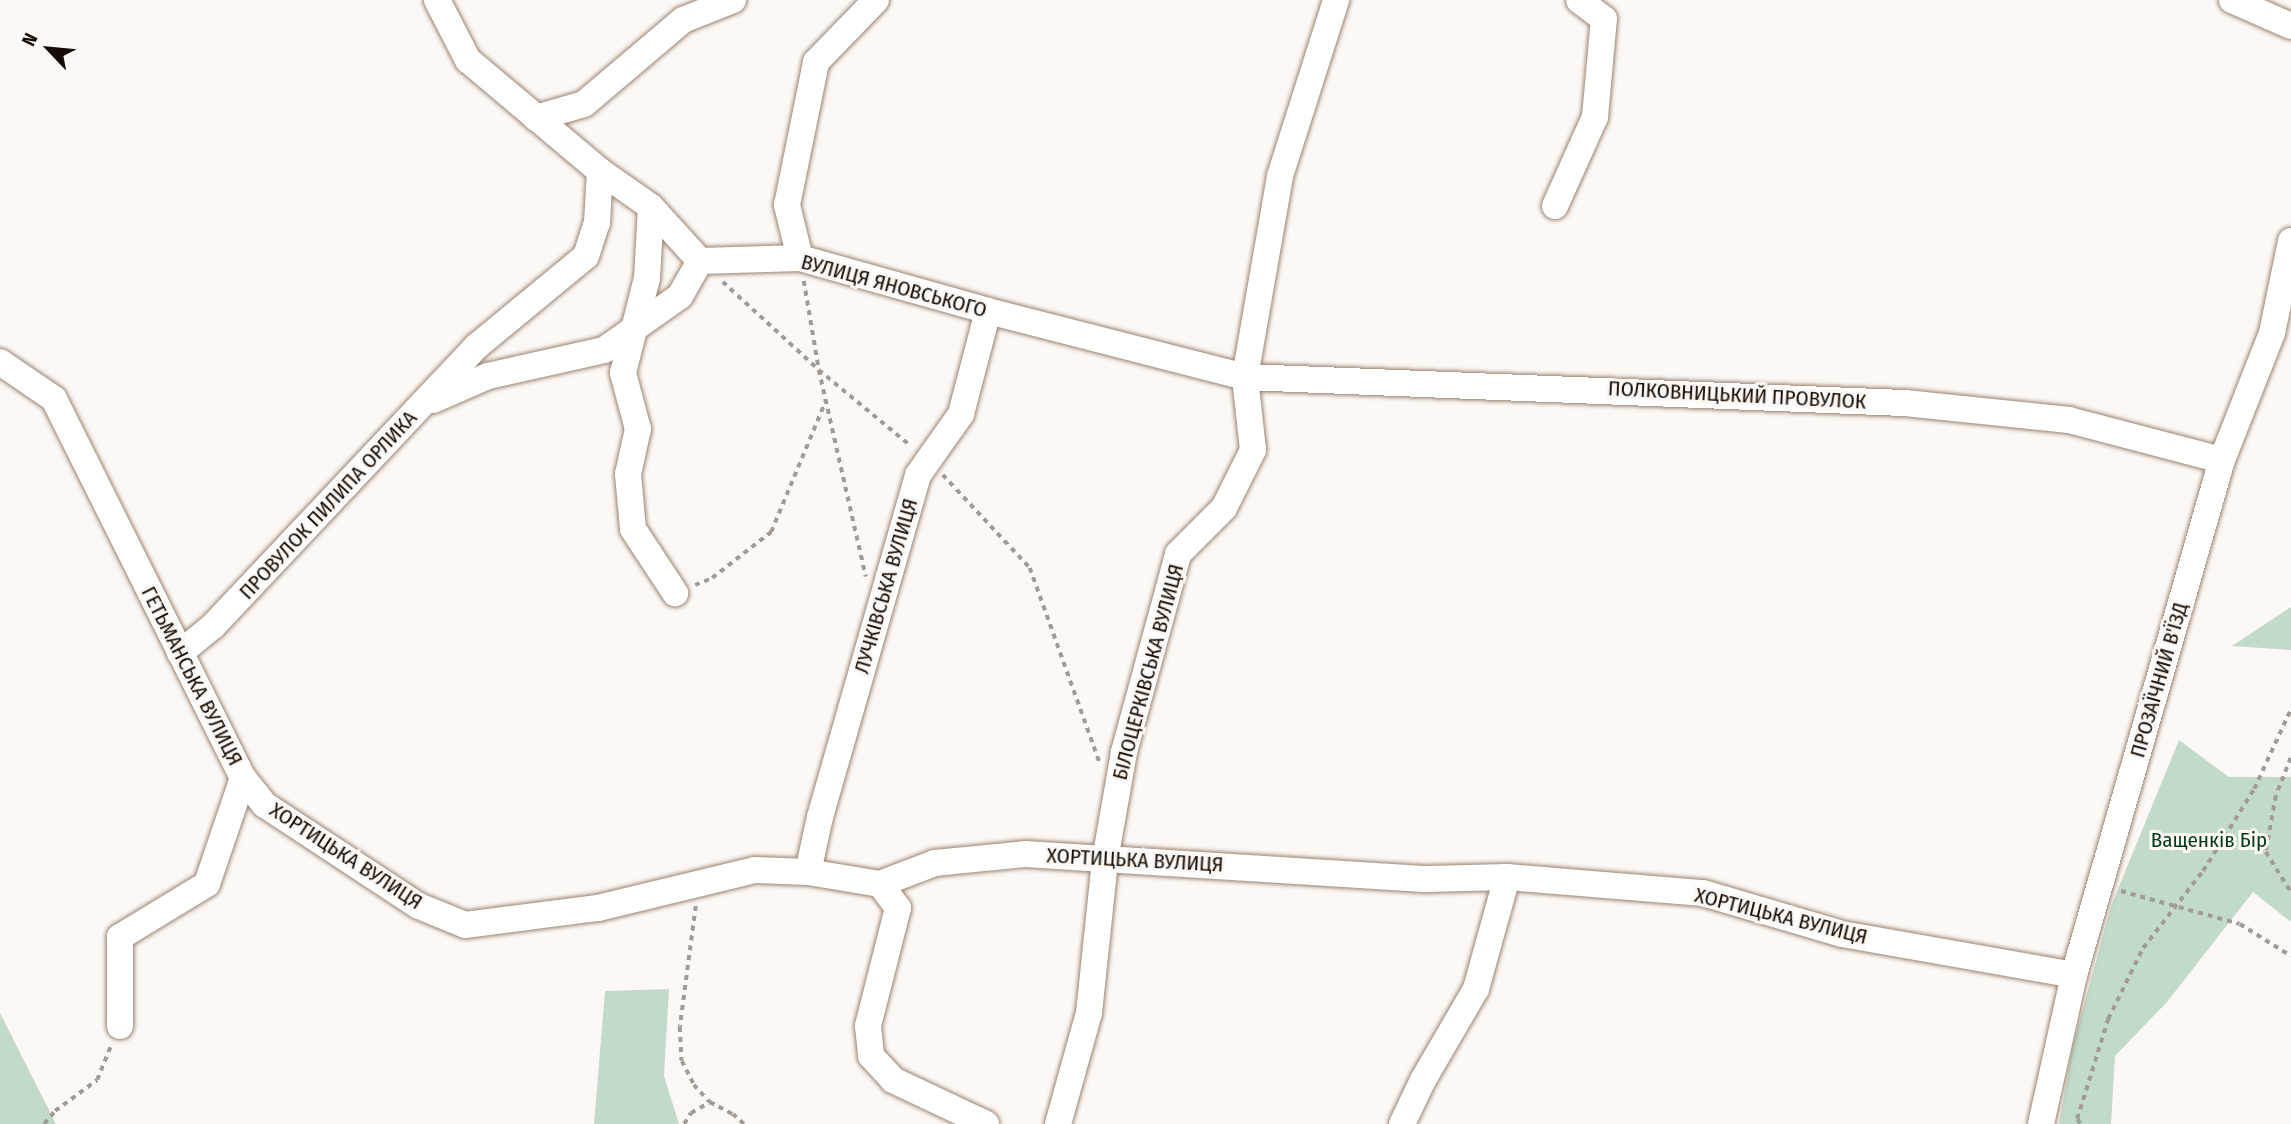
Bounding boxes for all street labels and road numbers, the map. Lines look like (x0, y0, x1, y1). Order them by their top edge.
street label: ВУЛИЦЯ ЯНОВСЬКОГО (798, 249, 990, 323)
street label: ПОЛКОВНИЦЬКИЙ ПРОВУЛОК (1607, 376, 1867, 414)
street label: ПРОВУЛОК ПИЛИПА ОРЛИКА (234, 405, 422, 605)
street label: ЛУЧКІВСЬКА ВУЛИЦЯ (849, 495, 923, 677)
street label: БІЛОЦЕРКІВСЬКА ВУЛИЦЯ (1107, 561, 1189, 783)
street label: ГЕТЬМАНСЬКА ВУЛИЦЯ (136, 582, 248, 770)
street label: ПРОЗАЇЧНИЙ В'ЇЗД (2125, 600, 2193, 760)
street label: ХОРТИЦЬКА ВУЛИЦЯ (265, 797, 427, 915)
street label: ХОРТИЦЬКА ВУЛИЦЯ (1046, 843, 1224, 877)
street label: ХОРТИЦЬКА ВУЛИЦЯ (1692, 882, 1870, 950)

